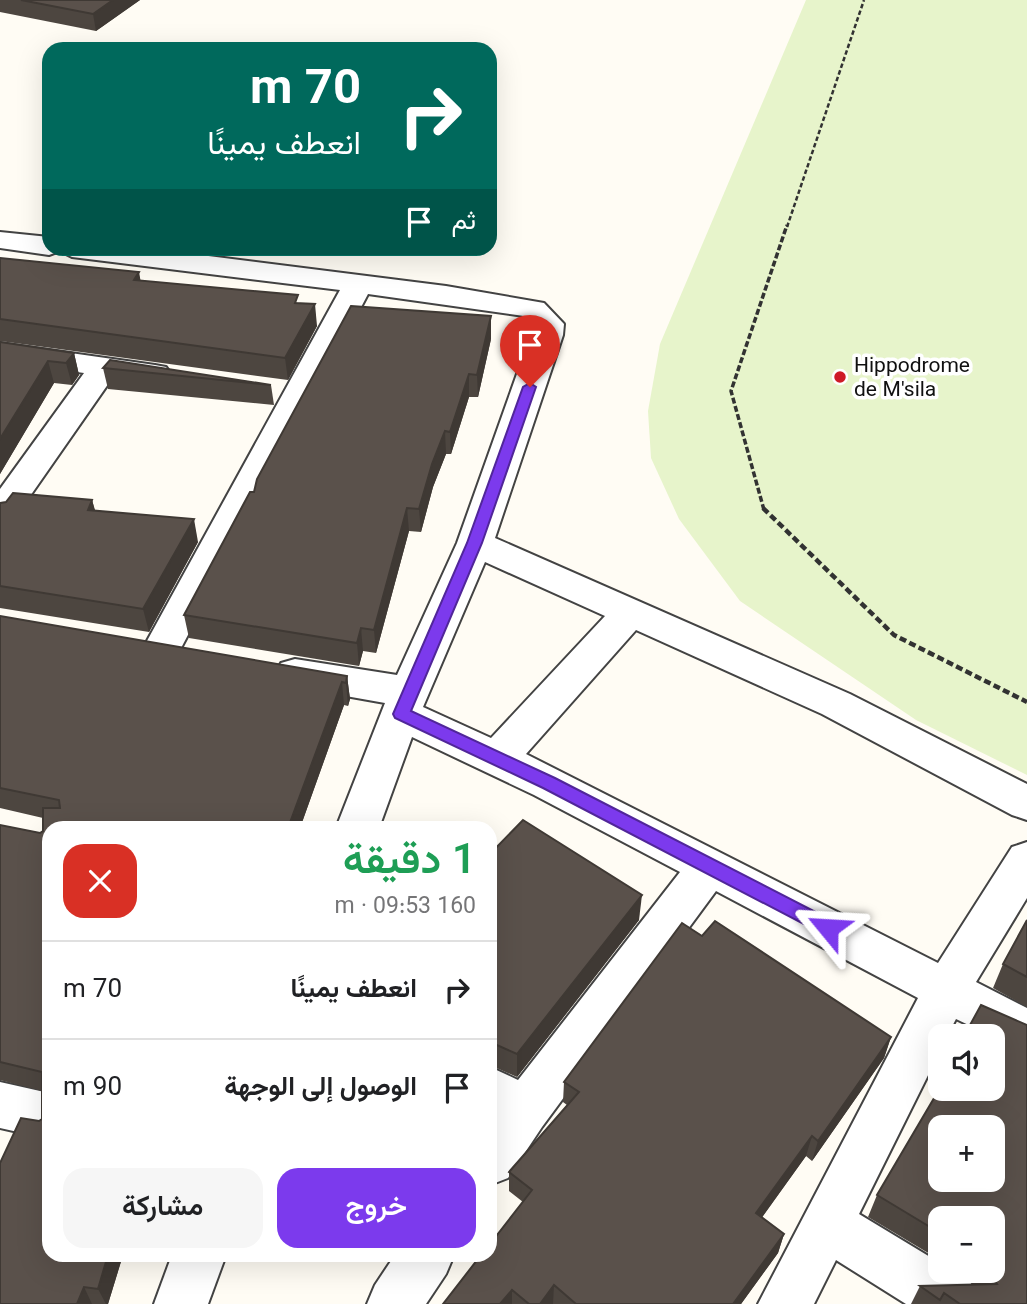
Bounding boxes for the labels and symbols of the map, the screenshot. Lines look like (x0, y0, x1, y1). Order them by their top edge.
pin (500, 315, 560, 387)
place label: Hippodrome de M'sila (854, 350, 970, 407)
marker: Hippodrome de M'sila (832, 369, 848, 385)
position arrow (791, 891, 865, 965)

